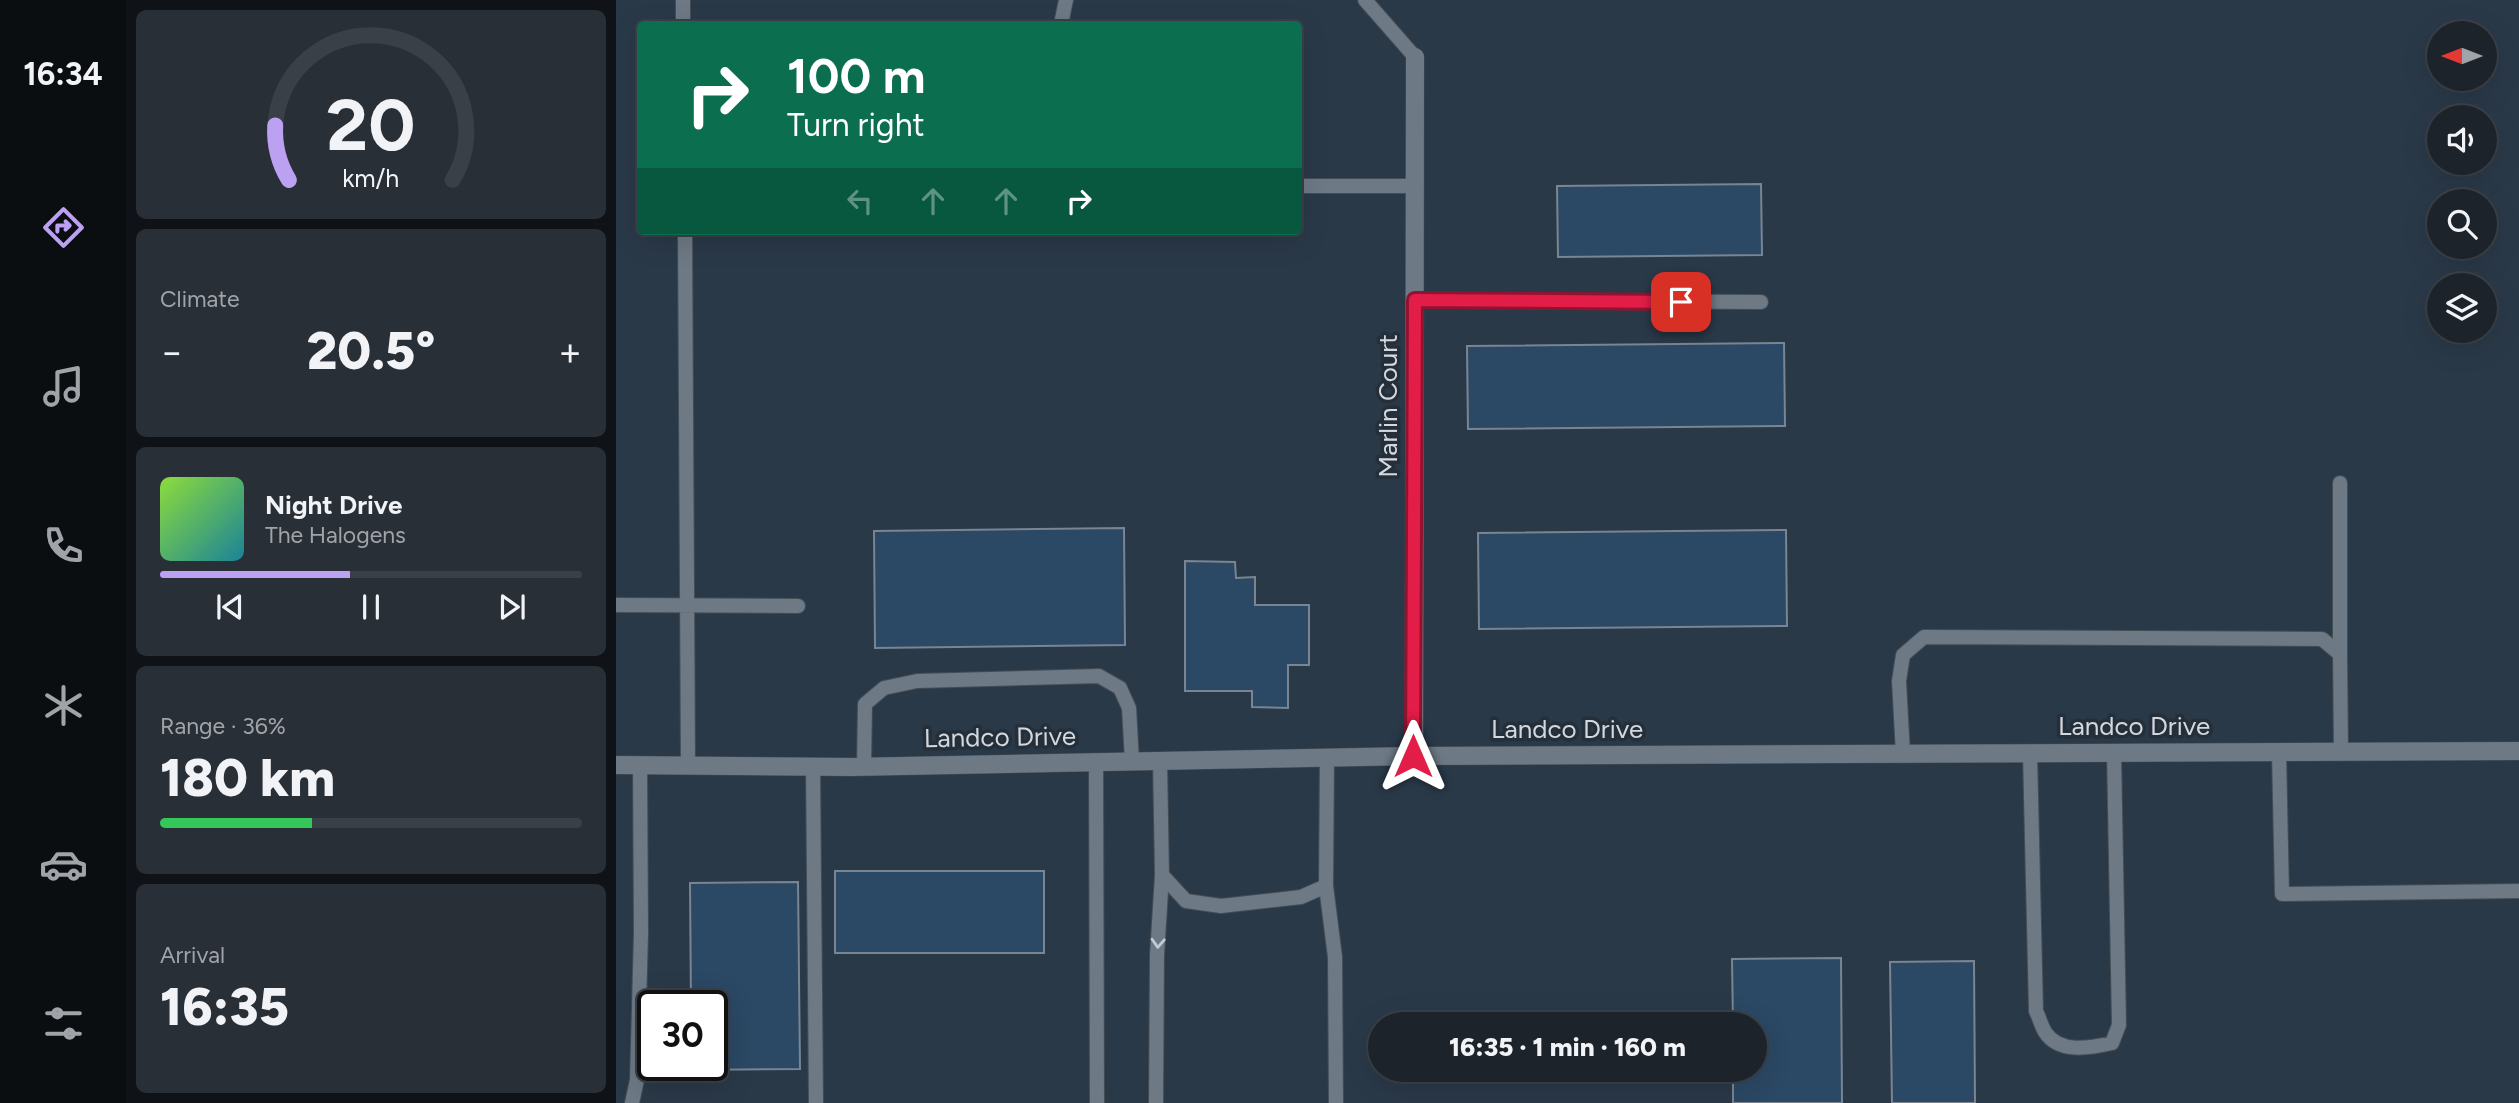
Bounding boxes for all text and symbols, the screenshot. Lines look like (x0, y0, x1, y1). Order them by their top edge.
north arrow (2427, 21, 2497, 91)
map controls (2427, 21, 2497, 343)
text: 100 m (787, 46, 926, 105)
icon: right (672, 49, 763, 140)
text: 16:34 (23, 55, 103, 93)
text: 20 (326, 82, 416, 169)
button: sound (2427, 105, 2497, 175)
text: Turn right (787, 106, 925, 144)
text: km/h (342, 163, 400, 193)
icon: left (841, 182, 879, 220)
icon: ahead (914, 182, 952, 220)
icon: ahead (987, 182, 1025, 220)
icon: right (1060, 182, 1098, 220)
button: search (2427, 189, 2497, 259)
icon: directions (39, 203, 88, 252)
pin (1651, 272, 1711, 332)
button: layers (2427, 273, 2497, 343)
icon: arrive (1662, 283, 1700, 321)
text: Climate (160, 285, 239, 313)
text: 20.5° (307, 320, 435, 382)
text: − (160, 329, 184, 375)
text: + (558, 329, 582, 375)
street label: Marlin Court (1372, 334, 1404, 478)
icon: music (39, 362, 88, 411)
text: Night Drive (265, 489, 402, 521)
icon: phone (39, 521, 88, 570)
text: The Halogens (265, 521, 406, 549)
icon: previous (211, 588, 249, 626)
icon: pause (352, 588, 390, 626)
icon: next (493, 588, 531, 626)
icon: climate (39, 681, 88, 730)
street label: Landco Drive (2058, 710, 2210, 742)
text: Range · 36% (160, 712, 286, 740)
street label: Landco Drive (1491, 713, 1643, 745)
position arrow (1376, 719, 1450, 793)
street label: Landco Drive (924, 720, 1076, 754)
text: 180 km (160, 747, 335, 809)
icon: car (39, 840, 88, 889)
one-way arrow (1151, 938, 1166, 949)
text: Arrival (160, 941, 225, 969)
text: 16:35 (160, 976, 289, 1038)
speed limit sign: 30 (637, 990, 728, 1081)
icon: filters (39, 999, 88, 1048)
text: 16:35 · 1 min · 160 m (1449, 1031, 1686, 1063)

